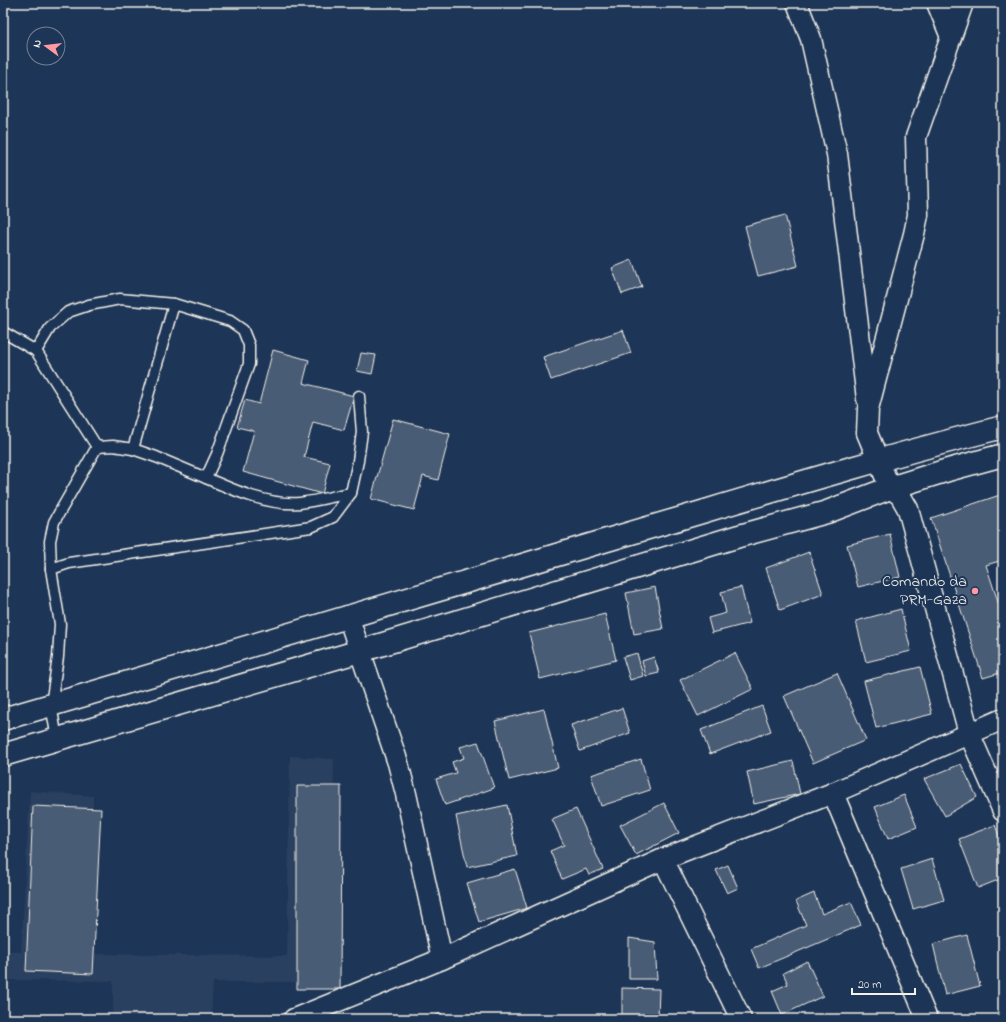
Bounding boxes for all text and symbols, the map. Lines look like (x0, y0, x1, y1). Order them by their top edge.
north arrow (26, 26, 66, 66)
text: N (29, 38, 46, 49)
place label: Comando da PRM-Gaza (882, 570, 967, 612)
marker: Comando da PRM-Gaza (970, 586, 980, 596)
scale bar (852, 970, 915, 996)
text: 20 m (858, 976, 881, 994)

